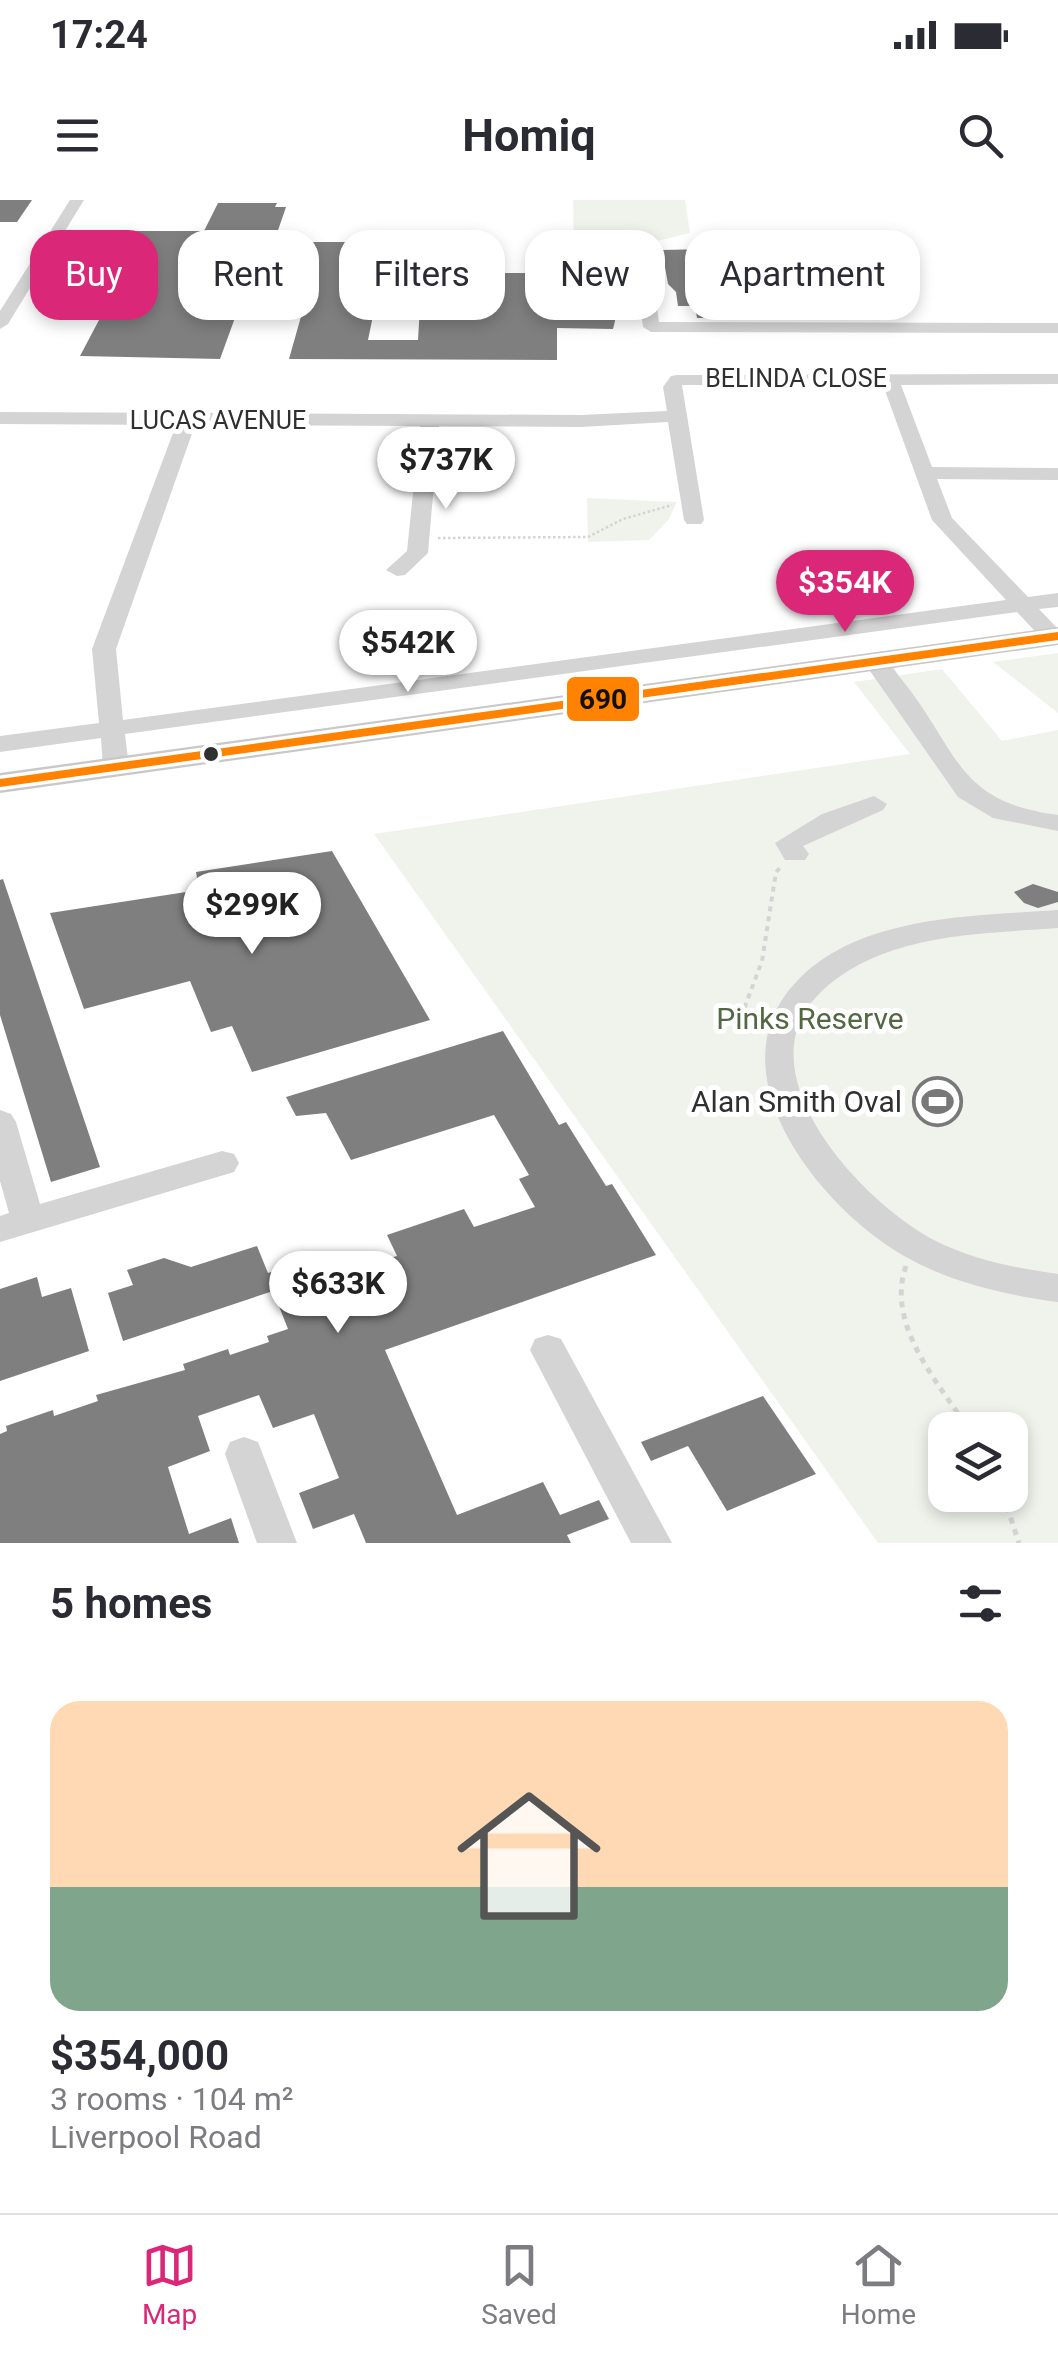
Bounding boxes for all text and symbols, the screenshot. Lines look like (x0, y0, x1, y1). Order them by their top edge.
text: 17:24 (50, 13, 148, 57)
icon: menu (50, 108, 105, 163)
icon: search (953, 108, 1008, 163)
text: Homiq (462, 109, 596, 162)
chip: Buy (30, 230, 158, 320)
chip: Rent (178, 230, 319, 320)
chip: Filters (339, 230, 505, 320)
chip: New (525, 230, 665, 320)
chip: Apartment (685, 230, 920, 320)
street label: BELINDA CLOSE (705, 364, 887, 393)
street label: LUCAS AVENUE (130, 406, 306, 435)
pin: $737K (376, 427, 516, 512)
text: $737K (399, 440, 493, 478)
pin: $354K (775, 550, 915, 635)
text: $354K (798, 563, 892, 601)
pin: $542K (338, 610, 478, 695)
text: $542K (361, 623, 455, 661)
line badge: 690 (565, 675, 641, 723)
text: 690 (579, 683, 627, 716)
unlabelled marker (201, 744, 221, 764)
pin: $299K (182, 872, 322, 957)
text: $299K (205, 885, 299, 923)
park label: Pinks Reserve (716, 1001, 904, 1036)
sports icon: Alan Smith Oval (911, 1076, 963, 1128)
place label: Alan Smith Oval (691, 1084, 902, 1119)
pin: $633K (268, 1251, 408, 1336)
text: $633K (291, 1264, 385, 1302)
map controls (928, 1412, 1028, 1512)
button: layers (928, 1412, 1028, 1512)
icon: filters (953, 1576, 1008, 1631)
text: 5 homes (50, 1579, 212, 1628)
icon: home (439, 1766, 619, 1946)
text: $354,000 (50, 2031, 229, 2080)
text: 3 rooms · 104 m² (50, 2080, 293, 2118)
text: Liverpool Road (50, 2118, 262, 2156)
tab: Map (142, 2238, 197, 2331)
tab: Saved (481, 2238, 557, 2331)
tab: Home (841, 2238, 916, 2331)

